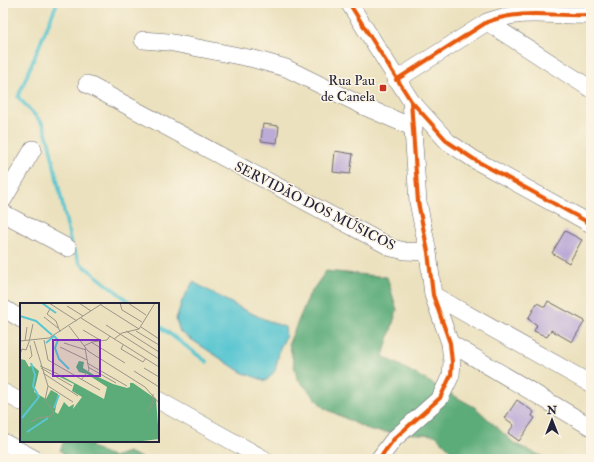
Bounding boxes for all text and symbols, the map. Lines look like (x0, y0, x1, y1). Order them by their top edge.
place label: Rua Pau de Canela (321, 72, 375, 105)
marker: Rua Pau de Canela (378, 83, 388, 93)
street label: SERVIDÃO DOS MÚSICOS (232, 158, 398, 254)
inset map (20, 303, 159, 442)
north arrow (532, 400, 572, 440)
text: N (546, 404, 558, 417)

